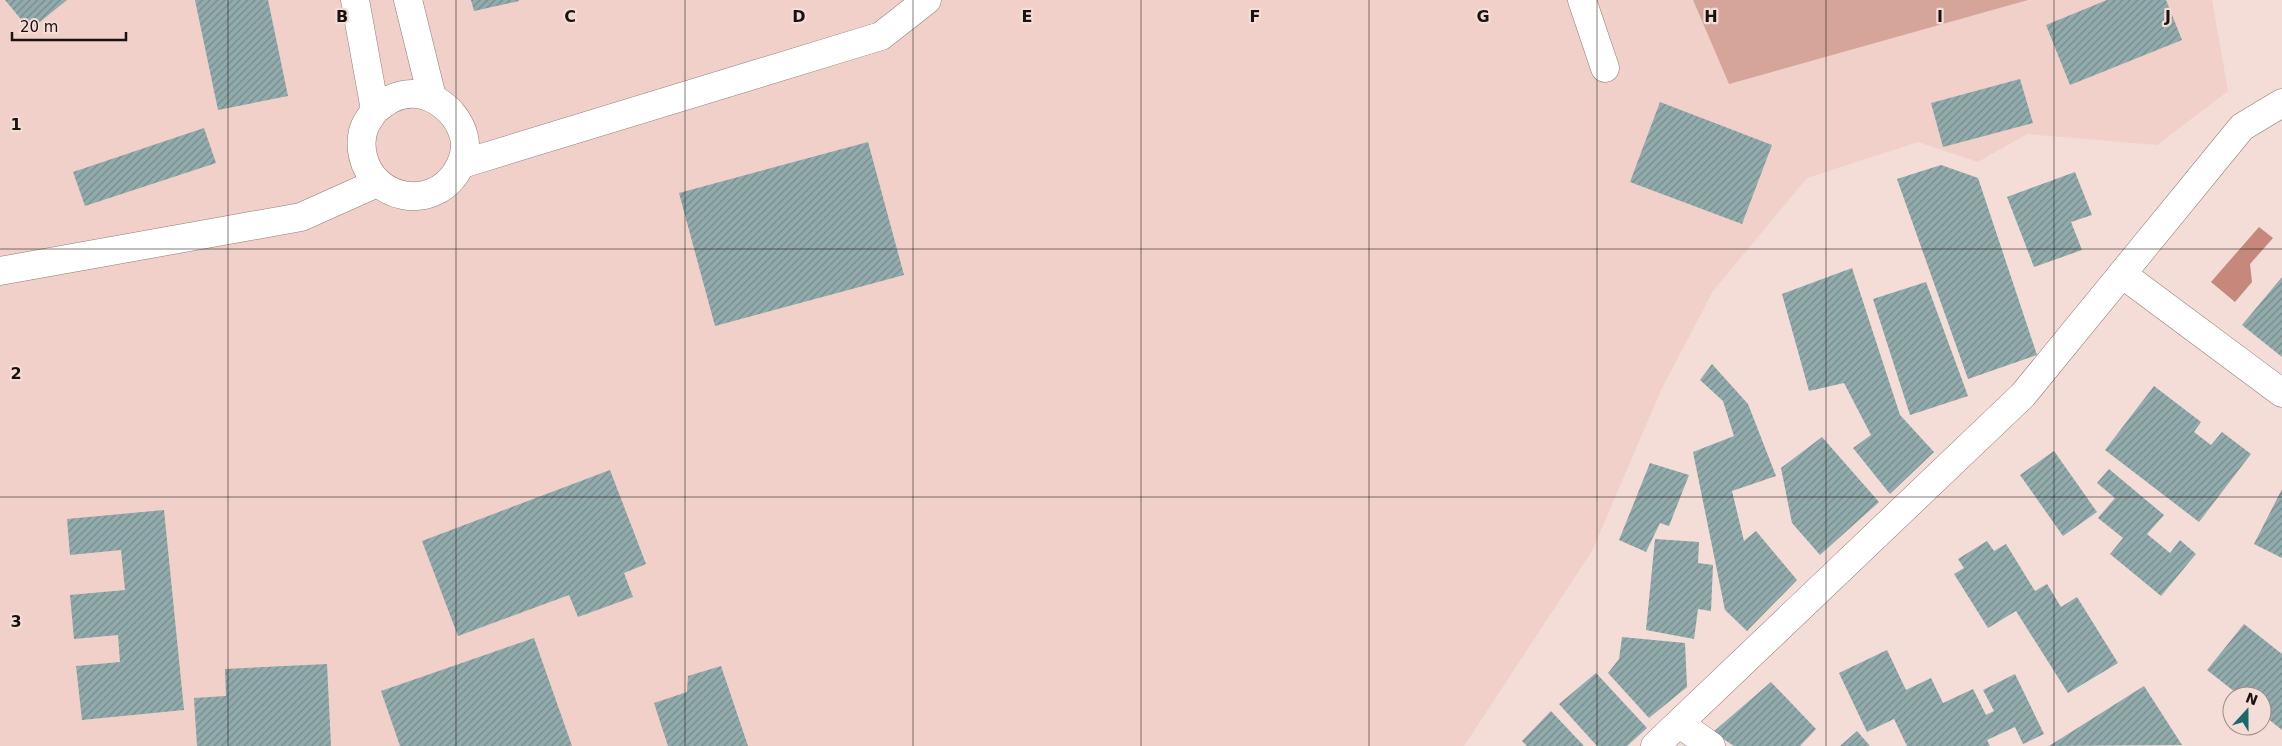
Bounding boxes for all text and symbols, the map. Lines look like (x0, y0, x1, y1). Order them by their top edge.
text: B (336, 7, 348, 26)
text: C (564, 7, 576, 26)
text: D (792, 7, 806, 26)
text: E (1022, 7, 1032, 26)
text: F (1250, 7, 1260, 26)
text: G (1476, 7, 1490, 26)
text: H (1704, 7, 1718, 26)
text: I (1937, 7, 1943, 26)
text: J (2164, 7, 2171, 26)
scale bar (12, 10, 126, 42)
text: 20 m (20, 18, 58, 36)
text: 1 (10, 115, 22, 134)
text: 2 (10, 364, 22, 383)
text: 3 (10, 612, 22, 631)
north arrow (2222, 686, 2272, 736)
text: N (2243, 689, 2260, 708)

